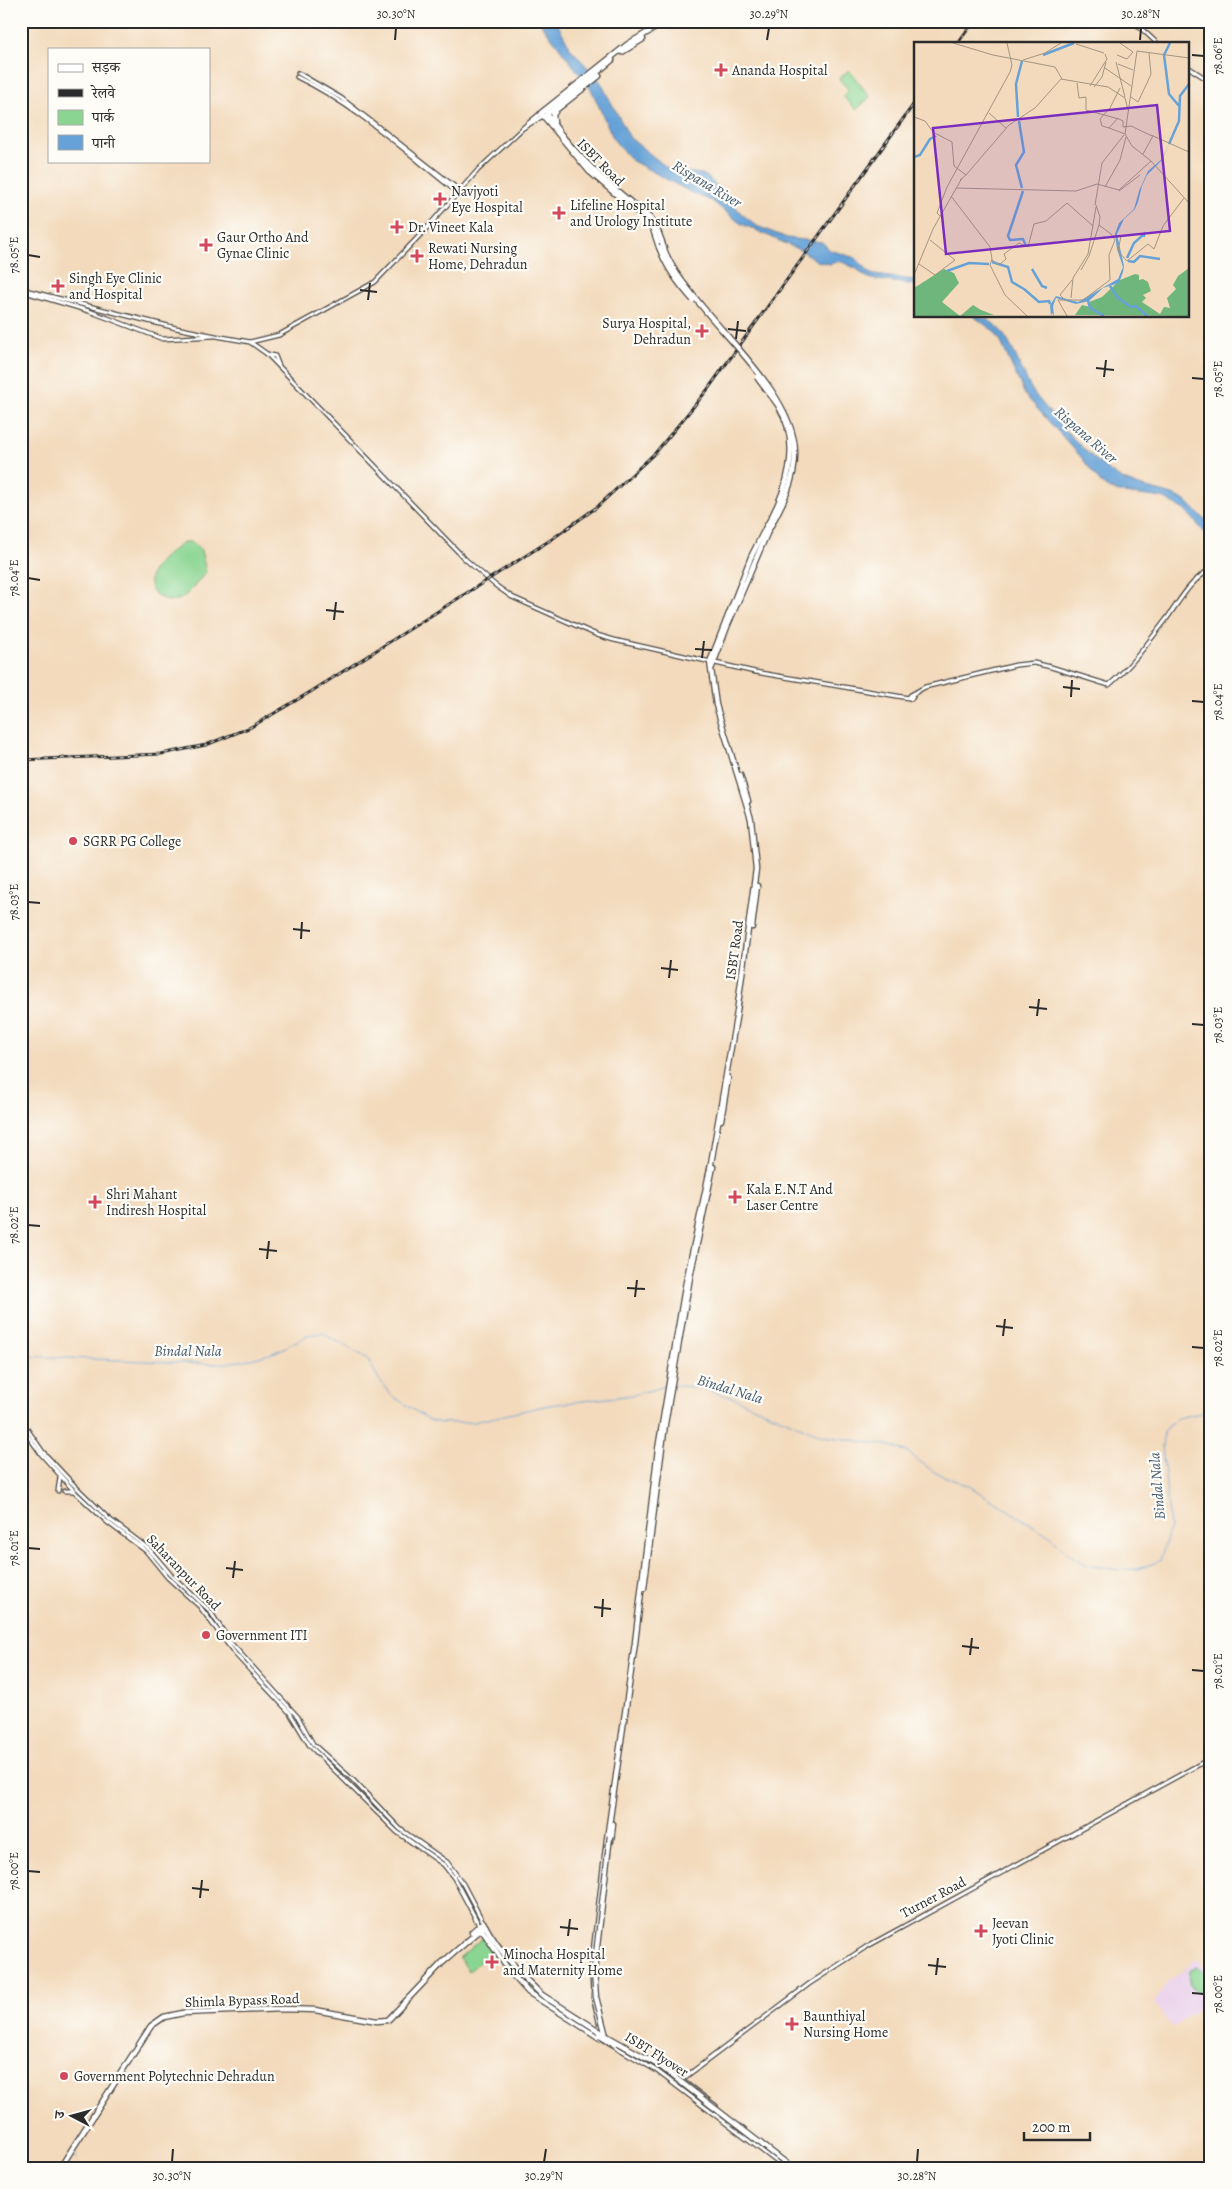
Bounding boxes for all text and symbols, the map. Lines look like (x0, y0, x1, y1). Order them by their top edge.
text: 30.30°N (377, 6, 416, 22)
text: 30.29°N (750, 6, 789, 22)
text: 30.28°N (1122, 6, 1161, 22)
text: 78.06°E (1210, 37, 1226, 75)
inset map (914, 42, 1190, 318)
legend (48, 48, 210, 162)
text: सड़क (91, 57, 121, 77)
place label: Ananda Hospital (731, 61, 828, 80)
marker: Ananda Hospital (714, 63, 728, 77)
text: रेलवे (90, 83, 116, 103)
text: पार्क (91, 107, 115, 127)
text: पानी (91, 133, 116, 153)
street label: ISBT Road (573, 134, 629, 191)
water label: Rispana River (669, 155, 746, 213)
place label: Navjyoti Eye Hospital (451, 182, 523, 217)
marker: Navjyoti Eye Hospital (433, 192, 447, 206)
place label: Lifeline Hospital and Urology Institute (570, 196, 692, 231)
marker: Lifeline Hospital and Urology Institute (552, 206, 566, 220)
place label: Dr. Vineet Kala (408, 218, 494, 237)
marker: Dr. Vineet Kala (390, 220, 404, 234)
place label: Gaur Ortho And Gynae Clinic (217, 228, 309, 263)
text: 78.05°E (6, 237, 22, 273)
marker: Gaur Ortho And Gynae Clinic (199, 238, 213, 252)
place label: Rewati Nursing Home, Dehradun (428, 239, 528, 274)
marker: Rewati Nursing Home, Dehradun (410, 249, 424, 263)
place label: Singh Eye Clinic and Hospital (69, 269, 162, 304)
marker: Singh Eye Clinic and Hospital (51, 279, 65, 293)
place label: Surya Hospital, Dehradun (602, 314, 691, 349)
marker: Surya Hospital, Dehradun (695, 324, 709, 338)
text: 78.05°E (1210, 361, 1226, 397)
water label: Rispana River (1050, 402, 1122, 469)
text: 78.04°E (6, 559, 22, 597)
text: 78.04°E (1210, 683, 1226, 721)
place label: SGRR PG College (83, 832, 181, 851)
marker: SGRR PG College (67, 835, 79, 847)
text: 78.03°E (6, 884, 22, 920)
street label: ISBT Road (721, 919, 748, 981)
text: 78.03°E (1210, 1007, 1226, 1043)
place label: Kala E.N.T And Laser Centre (746, 1180, 833, 1215)
place label: Shri Mahant Indiresh Hospital (106, 1185, 207, 1220)
marker: Kala E.N.T And Laser Centre (728, 1190, 742, 1204)
marker: Shri Mahant Indiresh Hospital (88, 1195, 102, 1209)
text: 78.02°E (6, 1206, 22, 1244)
text: 78.02°E (1210, 1329, 1226, 1367)
water label: Bindal Nala (154, 1341, 222, 1361)
water label: Bindal Nala (695, 1370, 765, 1408)
water label: Bindal Nala (1144, 1451, 1170, 1521)
text: 78.01°E (6, 1530, 22, 1566)
street label: Saharanpur Road (142, 1530, 225, 1615)
place label: Government ITI (216, 1626, 308, 1645)
marker: Government ITI (200, 1629, 212, 1641)
text: 78.01°E (1210, 1653, 1226, 1689)
text: 78.00°E (6, 1852, 22, 1890)
street label: Turner Road (897, 1872, 970, 1923)
place label: Jeevan Jyoti Clinic (992, 1914, 1054, 1949)
marker: Jeevan Jyoti Clinic (974, 1924, 988, 1938)
place label: Minocha Hospital and Maternity Home (503, 1945, 622, 1980)
marker: Minocha Hospital and Maternity Home (485, 1955, 499, 1969)
text: 78.00°E (1210, 1975, 1226, 2013)
street label: Shimla Bypass Road (184, 1989, 300, 2012)
place label: Baunthiyal Nursing Home (803, 2007, 888, 2042)
marker: Baunthiyal Nursing Home (785, 2017, 799, 2031)
street label: ISBT Flyover (621, 2027, 693, 2082)
place label: Government Polytechnic Dehradun (74, 2067, 275, 2086)
marker: Government Polytechnic Dehradun (58, 2070, 70, 2082)
north arrow (48, 2092, 98, 2142)
text: उ (50, 2109, 69, 2120)
scale bar (1024, 2109, 1091, 2141)
text: 200 m (1032, 2117, 1071, 2137)
text: 30.30°N (153, 2168, 192, 2184)
text: 30.29°N (525, 2168, 564, 2184)
text: 30.28°N (898, 2168, 937, 2184)

